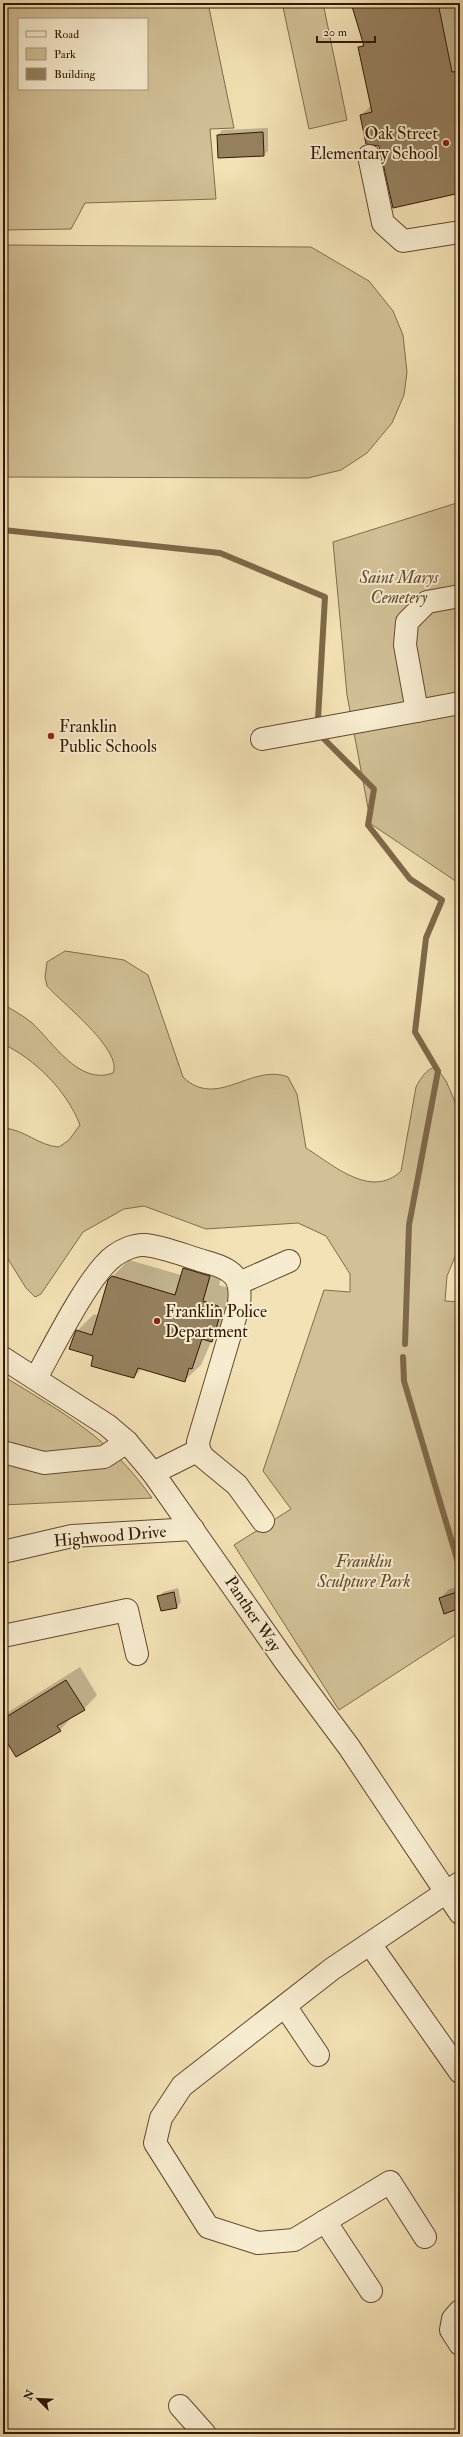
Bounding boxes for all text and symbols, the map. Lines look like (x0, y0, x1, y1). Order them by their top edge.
legend (18, 18, 148, 90)
scale bar (317, 18, 375, 44)
text: 20 m (323, 25, 348, 40)
text: Road (54, 27, 79, 42)
text: Park (54, 47, 76, 62)
text: Building (54, 67, 97, 82)
place label: Oak Street Elementary School (310, 123, 439, 165)
marker: Oak Street Elementary School (441, 138, 451, 148)
park label: Saint Marys Cemetery (359, 567, 439, 608)
place label: Franklin Public Schools (59, 716, 157, 757)
marker: Franklin Public Schools (46, 731, 56, 741)
place label: Franklin Police Department (165, 1301, 267, 1343)
marker: Franklin Police Department (152, 1316, 162, 1326)
street label: Highwood Drive (53, 1521, 167, 1551)
park label: Franklin Sculpture Park (316, 1551, 411, 1592)
street label: Panther Way (219, 1572, 286, 1657)
north arrow (18, 2379, 58, 2419)
text: N (21, 2387, 38, 2403)

